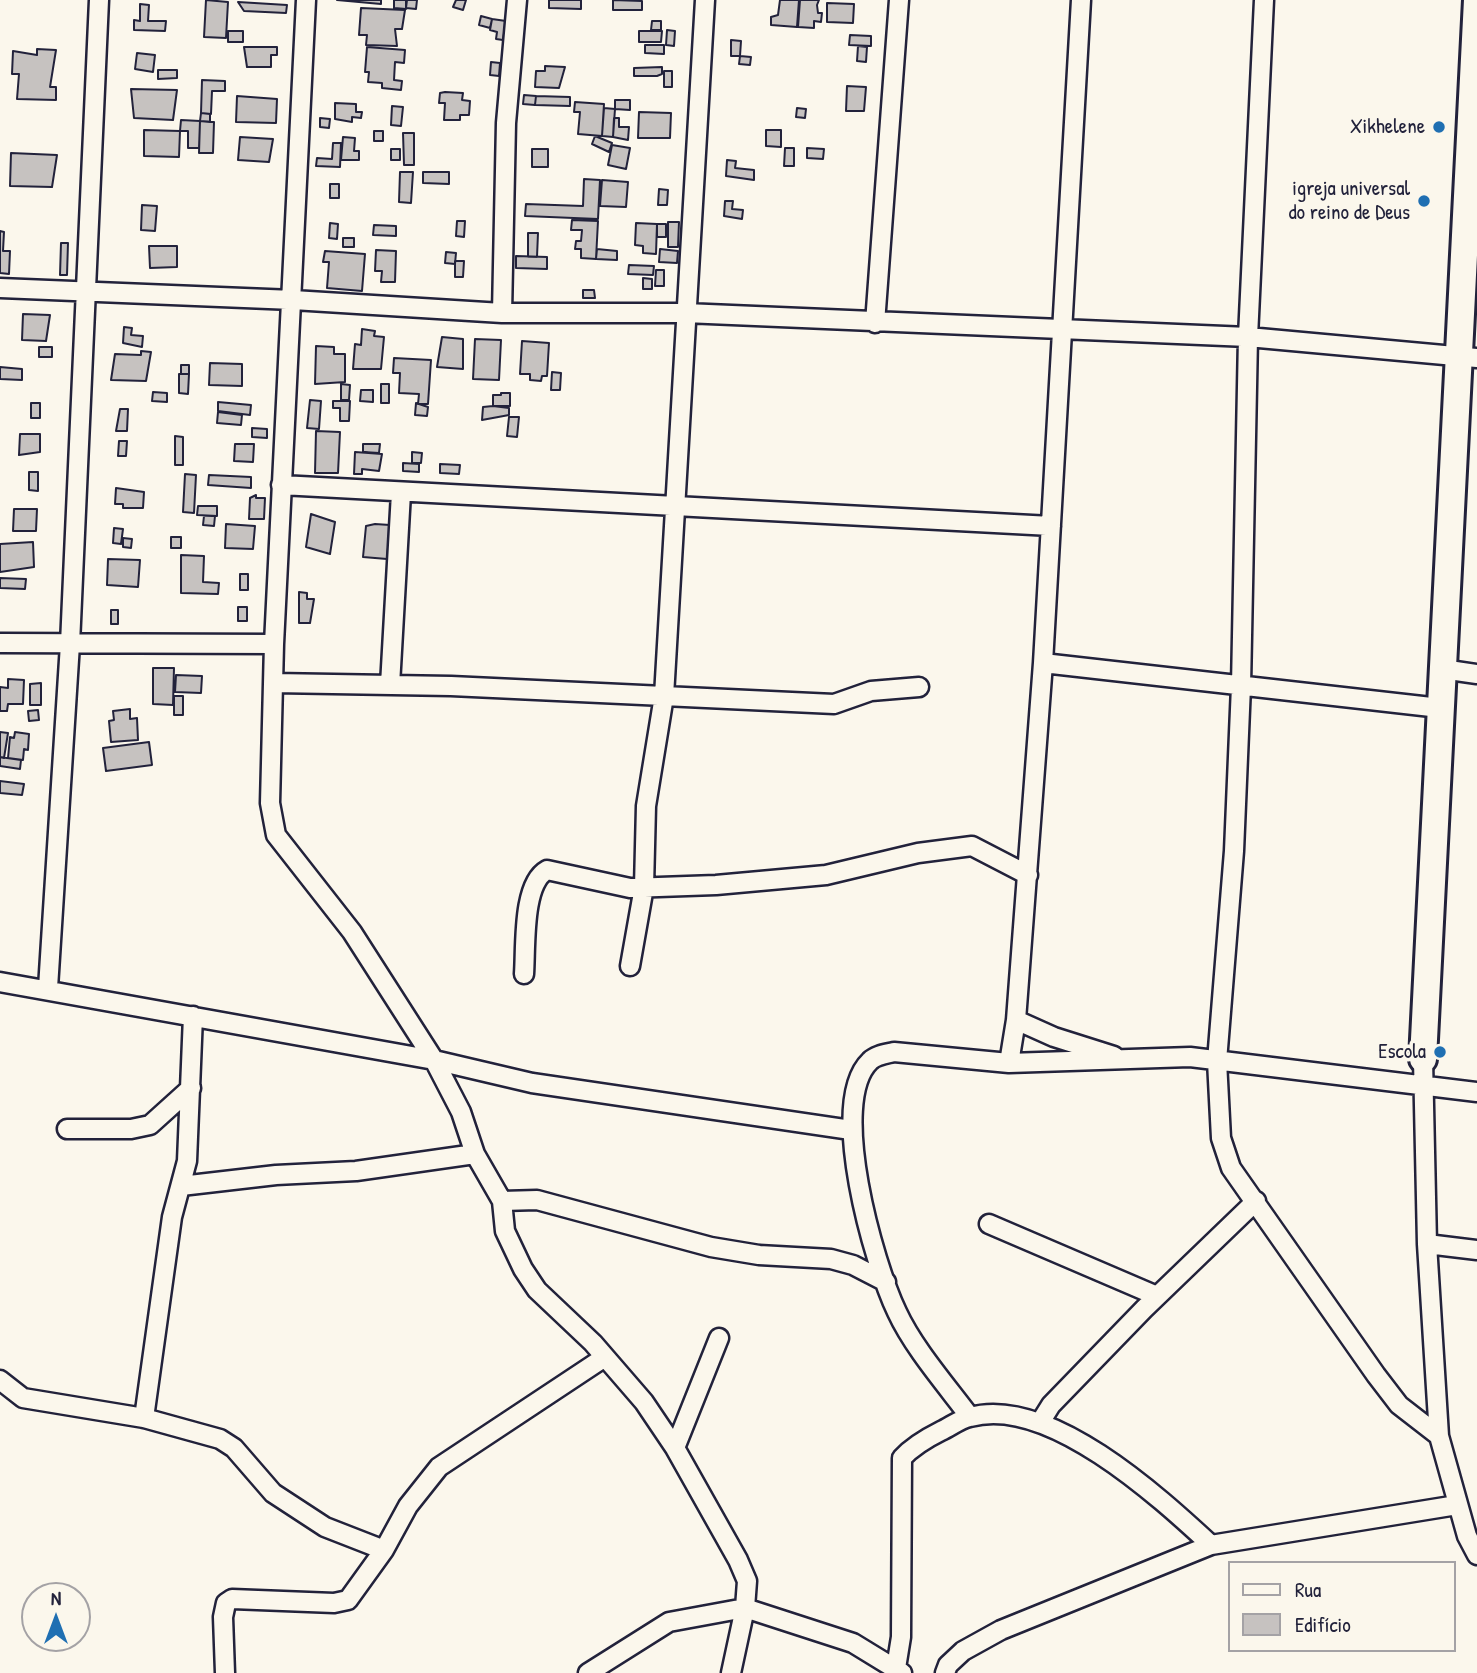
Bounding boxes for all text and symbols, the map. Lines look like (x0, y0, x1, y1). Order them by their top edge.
place label: Xikhelene (1350, 114, 1425, 140)
marker: Xikhelene (1431, 119, 1447, 135)
place label: igreja universal do reino de Deus (1288, 176, 1410, 226)
marker: igreja universal do reino de Deus (1416, 193, 1432, 209)
place label: Escola (1378, 1039, 1426, 1065)
marker: Escola (1432, 1044, 1448, 1060)
legend (1228, 1561, 1456, 1652)
text: Rua (1295, 1575, 1321, 1604)
north arrow (21, 1582, 91, 1652)
text: N (51, 1585, 61, 1611)
text: Edifício (1295, 1610, 1351, 1639)

